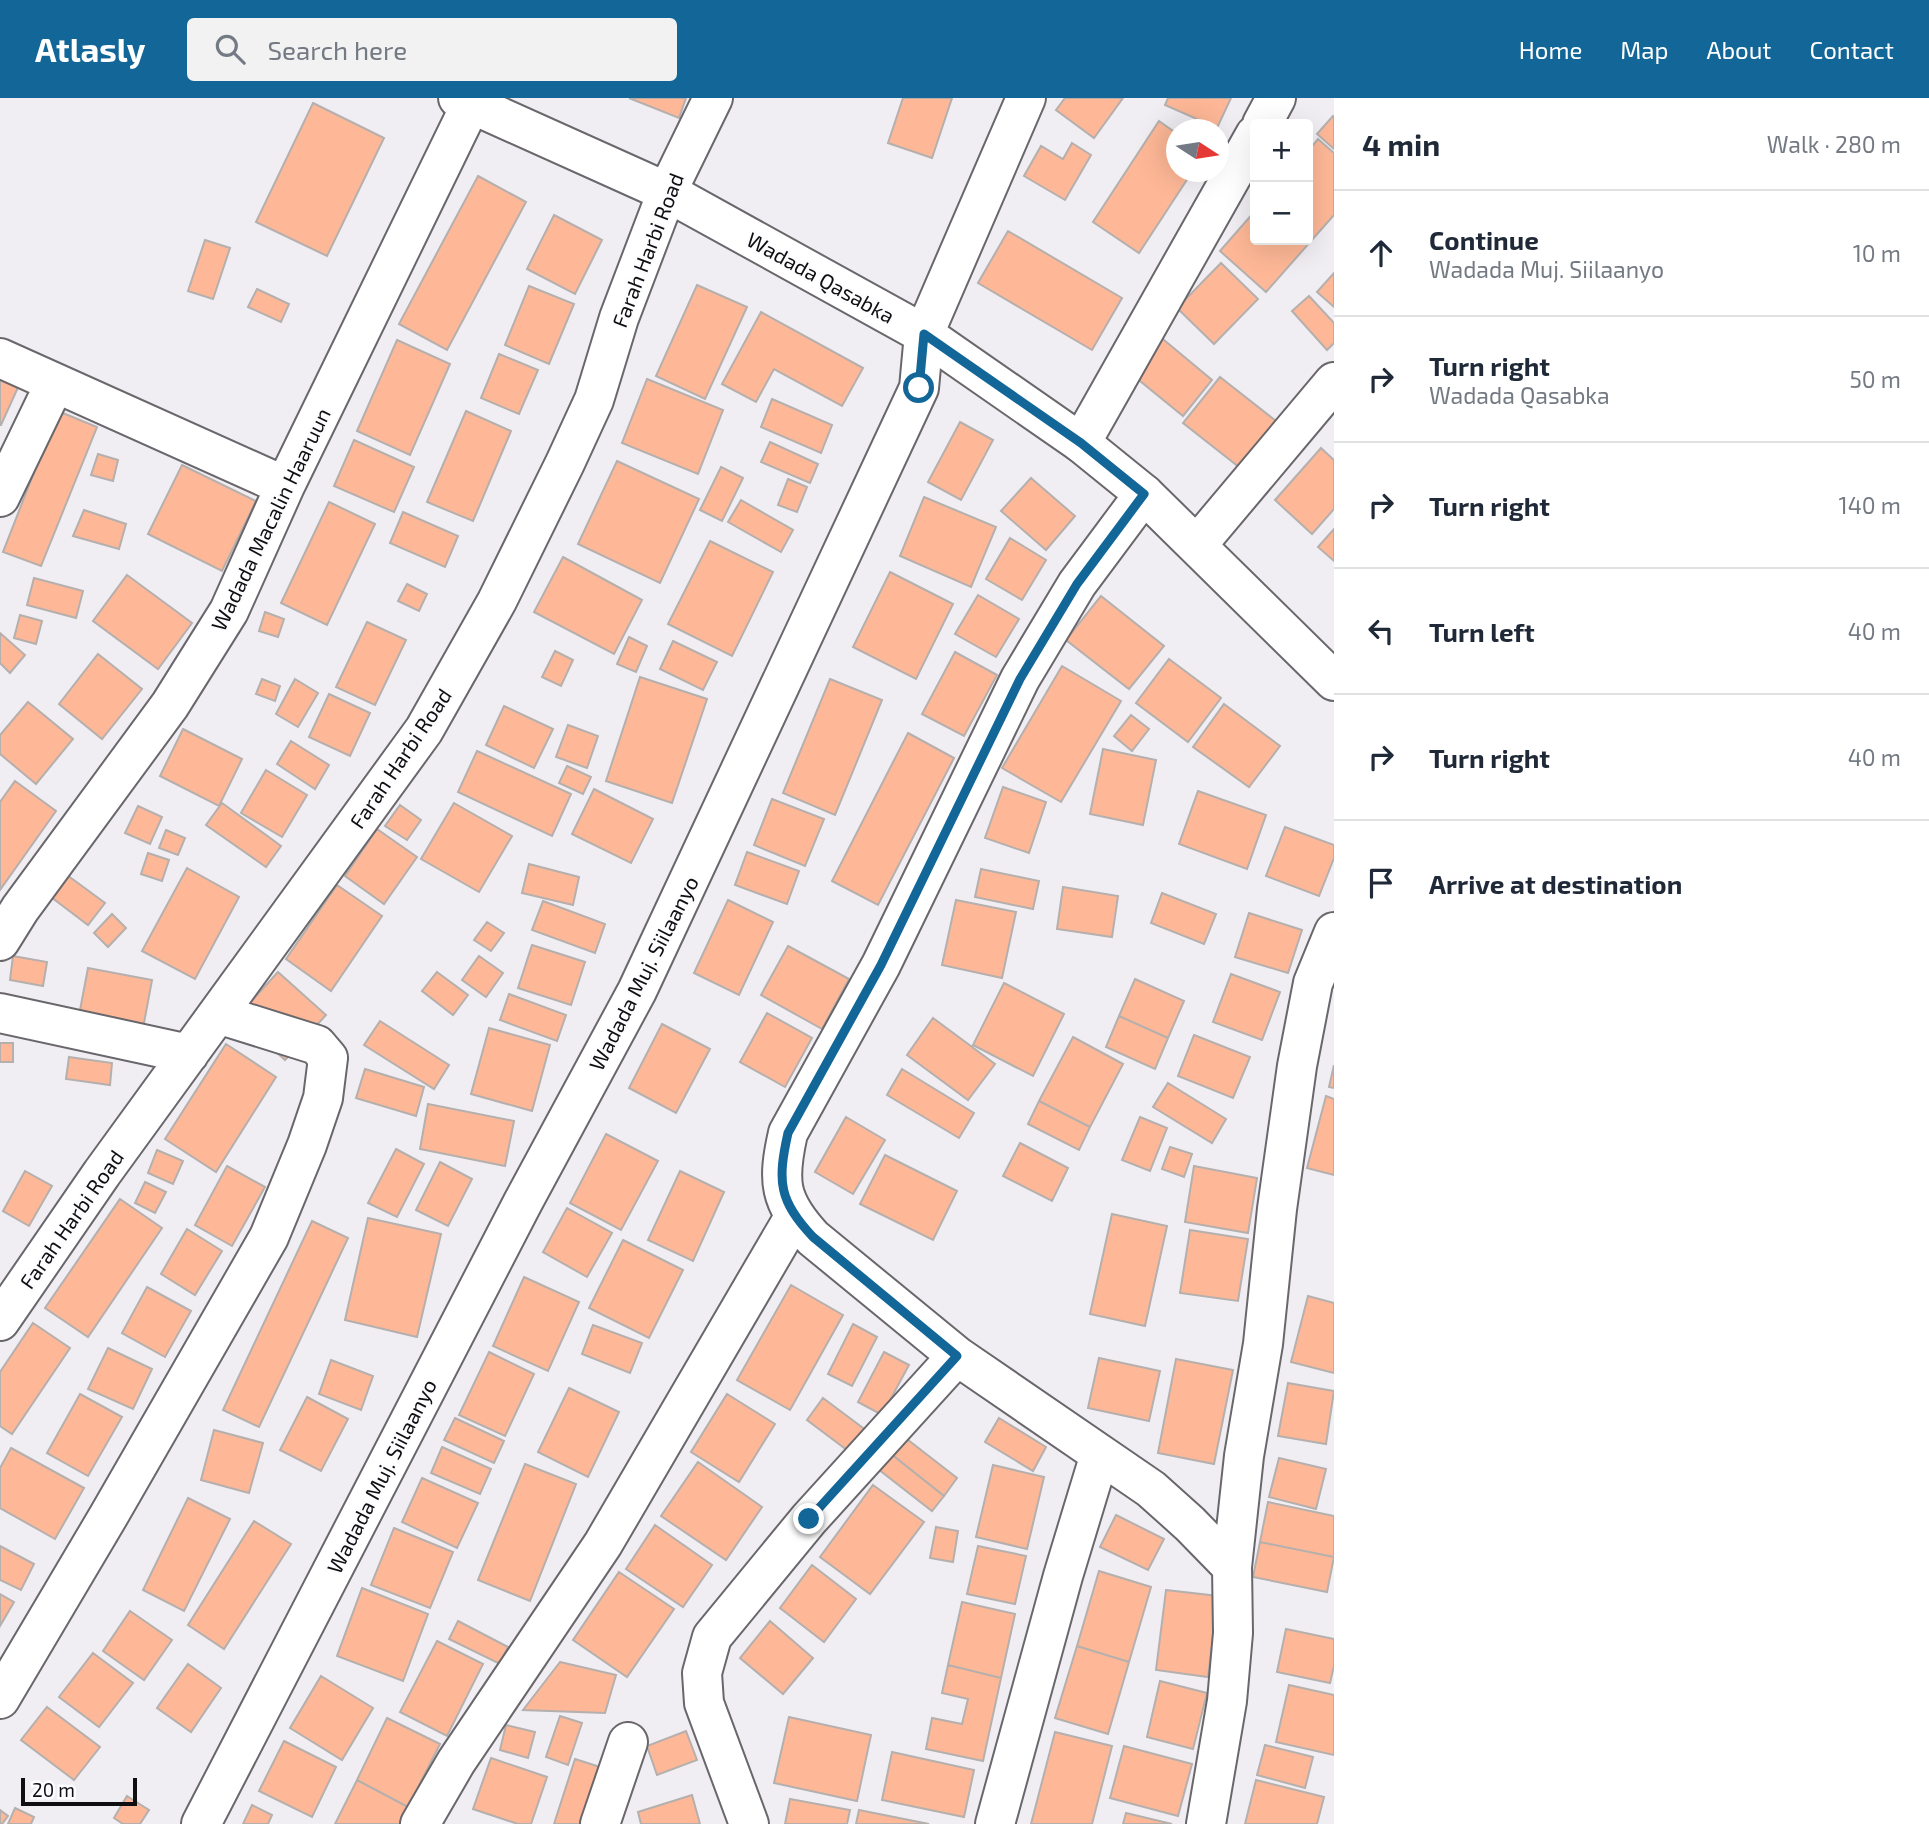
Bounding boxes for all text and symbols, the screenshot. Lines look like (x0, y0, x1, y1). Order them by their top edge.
search box (187, 18, 677, 81)
text: Atlasly (35, 29, 145, 69)
icon: search (211, 30, 249, 68)
text: Search here (267, 34, 407, 65)
text: Home (1519, 35, 1582, 64)
text: Map (1620, 35, 1668, 64)
text: About (1706, 35, 1772, 64)
text: Contact (1810, 35, 1894, 64)
north arrow (1166, 119, 1229, 182)
map controls (1250, 119, 1313, 245)
button: + (1250, 119, 1313, 182)
text: 4 min (1362, 126, 1440, 162)
text: Walk · 280 m (1767, 130, 1901, 158)
street label: Farah Harbi Road (606, 169, 688, 331)
button: − (1250, 182, 1313, 245)
text: Continue (1429, 224, 1539, 255)
street label: Wadada Qasabka (742, 226, 899, 329)
icon: ahead (1362, 234, 1400, 272)
text: 10 m (1853, 239, 1901, 267)
text: Wadada Muj. Siilaanyo (1429, 255, 1664, 283)
text: Turn right (1429, 350, 1550, 381)
icon: right (1362, 360, 1400, 398)
text: 50 m (1850, 365, 1901, 393)
route start (903, 372, 934, 403)
text: Wadada Qasabka (1429, 381, 1610, 409)
street label: Wadada Macalin Haaruun (205, 404, 335, 634)
icon: right (1362, 486, 1400, 524)
text: Turn right (1429, 490, 1550, 521)
text: 140 m (1839, 491, 1901, 519)
icon: left (1362, 612, 1400, 650)
text: Turn left (1429, 616, 1535, 647)
text: 40 m (1848, 617, 1901, 645)
street label: Farah Harbi Road (344, 683, 456, 833)
icon: right (1362, 738, 1400, 776)
text: Turn right (1429, 742, 1550, 773)
text: 40 m (1848, 743, 1901, 771)
icon: arrive (1362, 864, 1400, 902)
text: Arrive at destination (1429, 868, 1682, 899)
street label: Wadada Muj. Siilaanyo (583, 872, 704, 1075)
street label: Farah Harbi Road (14, 1145, 128, 1293)
street label: Wadada Muj. Siilaanyo (321, 1375, 442, 1578)
route end (793, 1503, 824, 1534)
scale bar (21, 1775, 136, 1807)
text: 20 m (32, 1778, 75, 1801)

